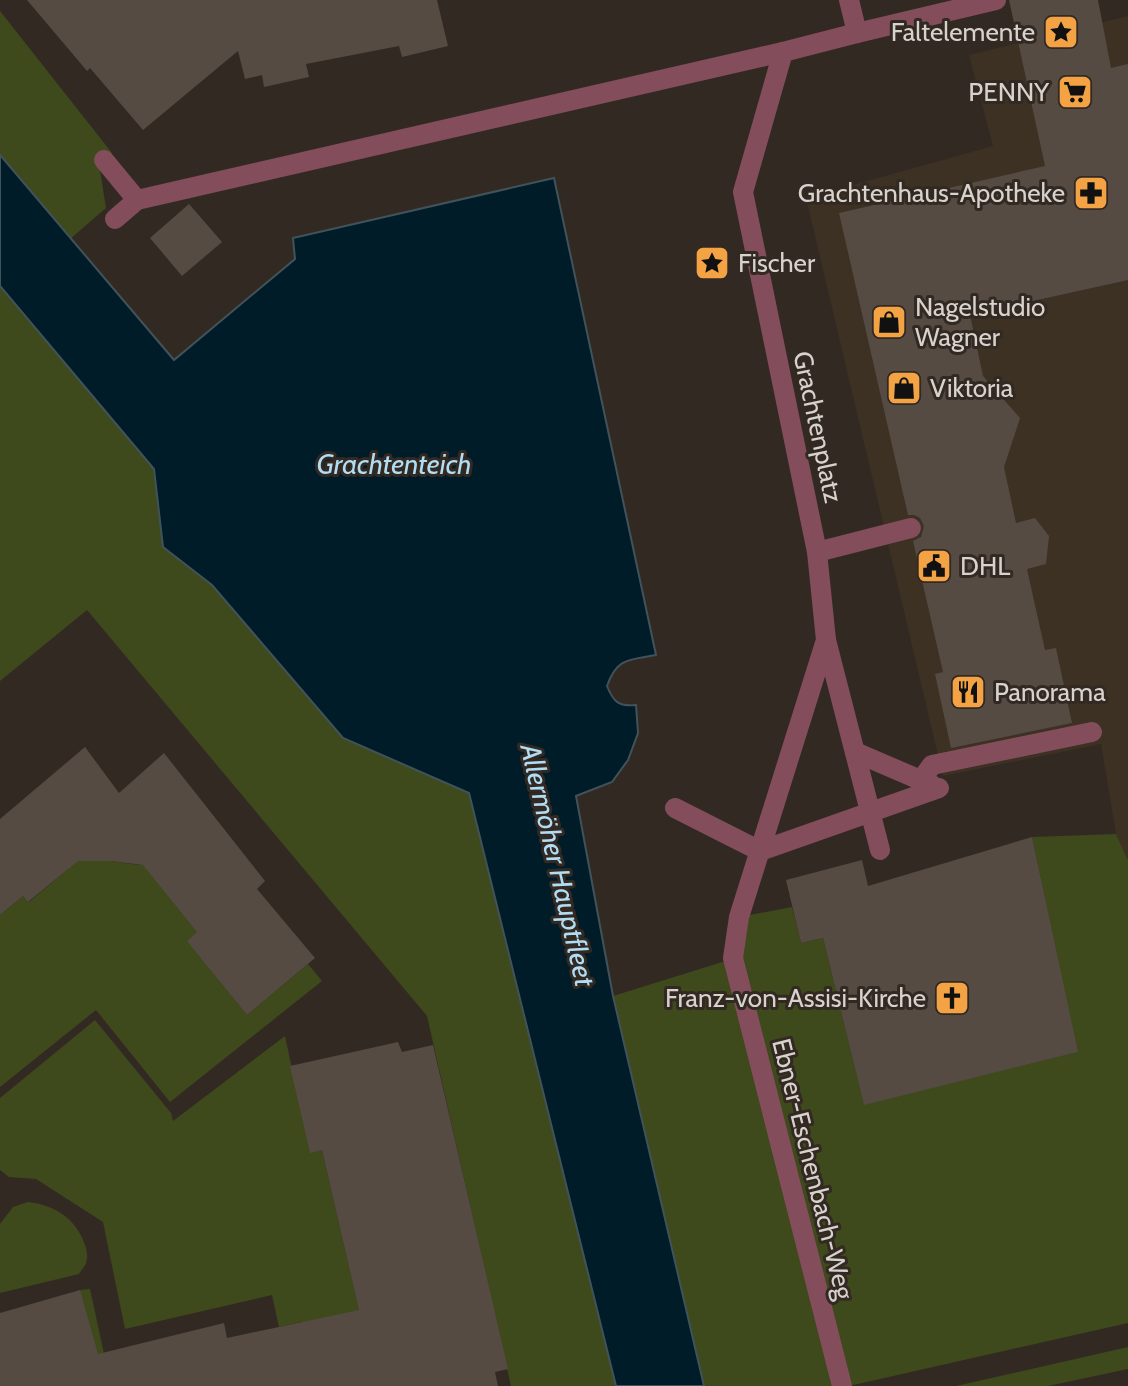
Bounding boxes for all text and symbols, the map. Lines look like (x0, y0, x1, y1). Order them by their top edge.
place icon: Faltelemente (1042, 13, 1080, 51)
place label: Faltelemente (891, 16, 1035, 48)
supermarket icon: PENNY (1056, 73, 1094, 111)
place label: PENNY (968, 76, 1049, 108)
pharmacy icon: Grachtenhaus-Apotheke (1072, 174, 1110, 212)
place label: Grachtenhaus-Apotheke (798, 177, 1065, 209)
place icon: Fischer (693, 244, 731, 282)
place label: Fischer (738, 247, 816, 279)
place label: Nagelstudio Wagner (915, 291, 1045, 353)
shop icon: Nagelstudio Wagner (870, 303, 908, 341)
street label: Grachtenplatz (786, 348, 850, 506)
shop icon: Viktoria (885, 369, 923, 407)
place label: Viktoria (930, 372, 1014, 404)
water label: Grachtenteich (316, 447, 472, 481)
public building icon: DHL (915, 547, 953, 585)
place label: DHL (960, 550, 1010, 582)
restaurant icon: Panorama (949, 673, 987, 711)
place label: Panorama (994, 676, 1106, 708)
water label: Allermöher Hauptfleet (513, 738, 603, 990)
church icon: Franz-von-Assisi-Kirche (933, 979, 971, 1017)
place label: Franz-von-Assisi-Kirche (665, 982, 926, 1014)
street label: Ebner-Eschenbach-Weg (765, 1035, 861, 1304)

